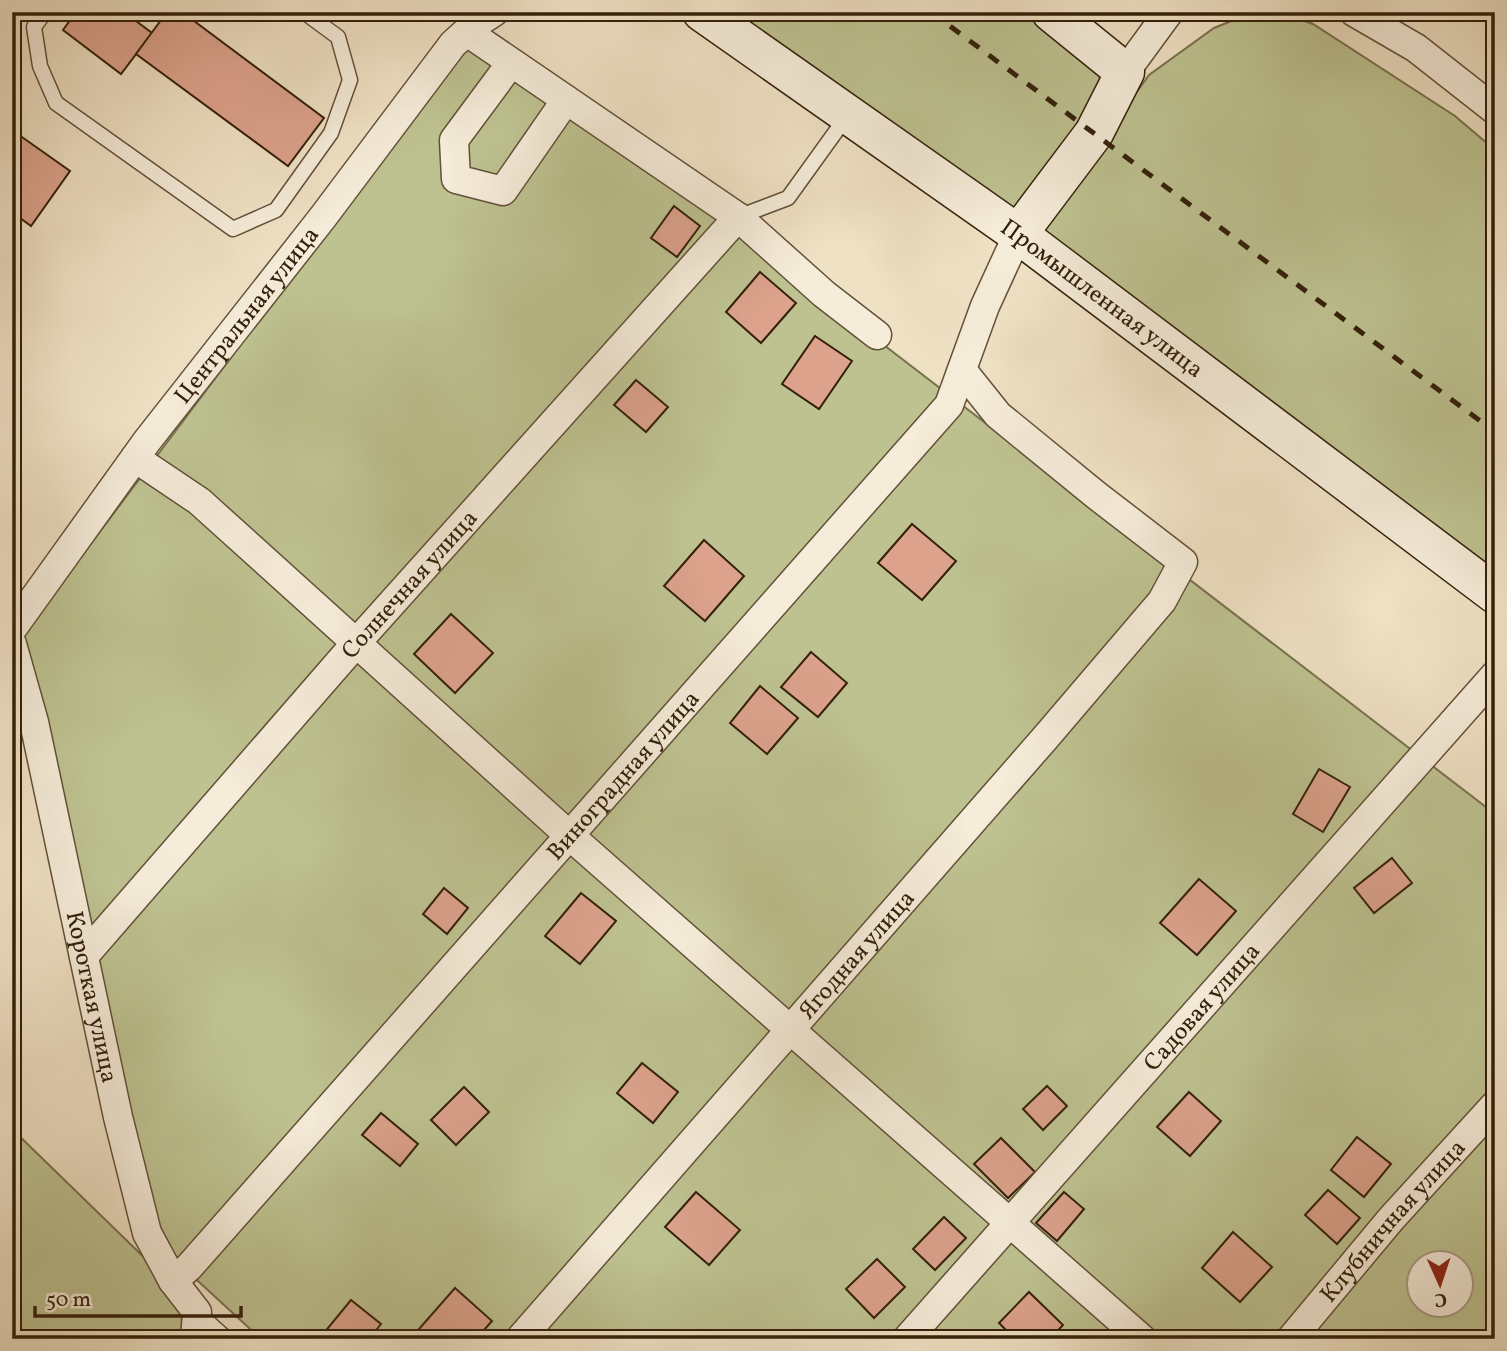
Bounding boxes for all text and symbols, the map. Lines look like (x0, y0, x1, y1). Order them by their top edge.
street label: Промышленная улица (993, 212, 1210, 387)
street label: Центральная улица (167, 220, 328, 412)
street label: Солнечная улица (334, 503, 487, 668)
street label: Виноградная улица (540, 684, 709, 869)
street label: Ягодная улица (792, 883, 924, 1028)
street label: Короткая улица (56, 908, 125, 1086)
street label: Садовая улица (1137, 936, 1269, 1080)
street label: Клубничная улица (1313, 1133, 1475, 1311)
north arrow (1406, 1250, 1476, 1320)
scale bar (35, 1274, 242, 1318)
text: 50 m (46, 1286, 91, 1315)
text: С (1434, 1286, 1448, 1312)

